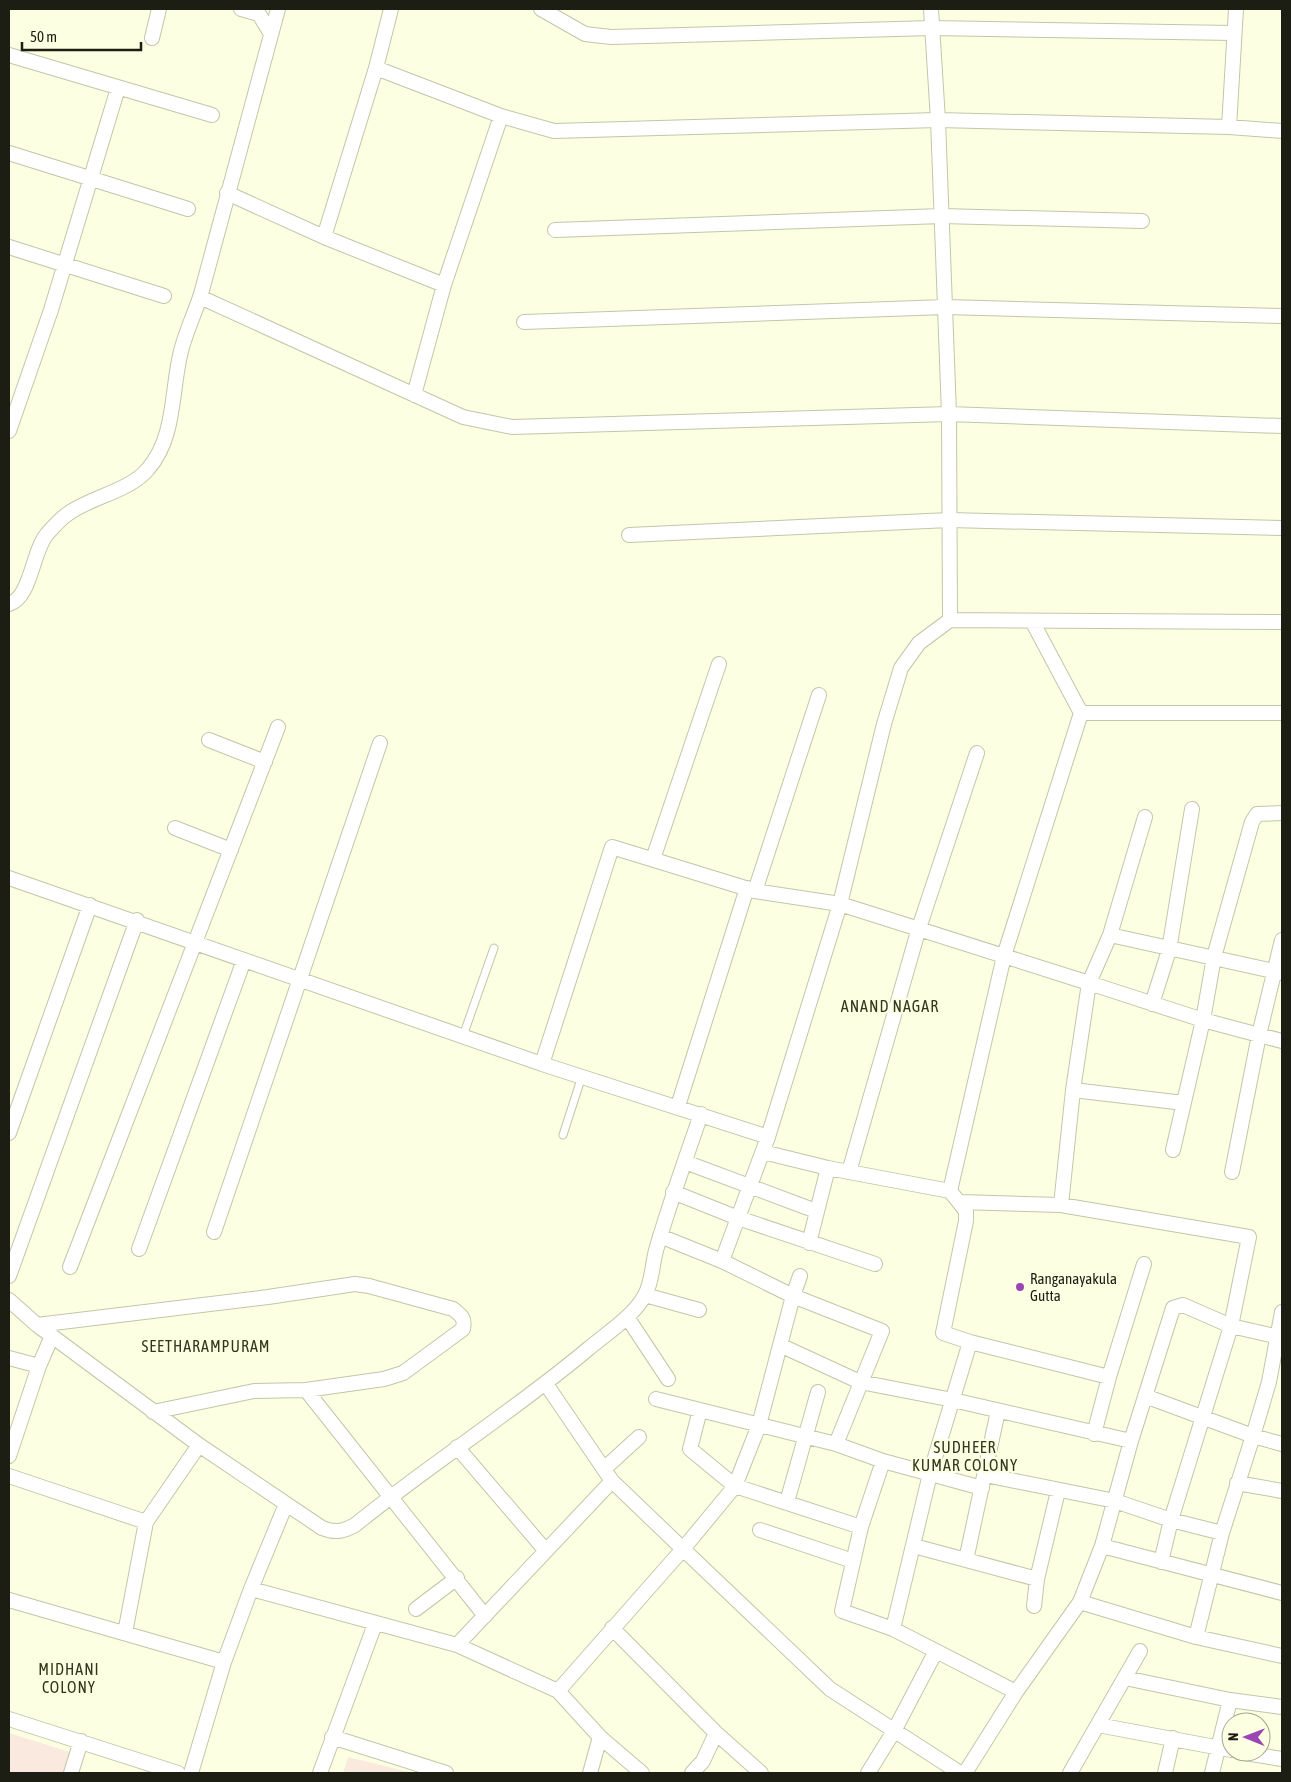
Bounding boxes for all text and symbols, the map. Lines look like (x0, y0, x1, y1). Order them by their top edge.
scale bar (22, 20, 141, 52)
text: 50 m (30, 28, 57, 45)
district label: ANAND NAGAR (841, 997, 939, 1015)
place label: Ranganayakula Gutta (1030, 1270, 1117, 1304)
marker: Ranganayakula Gutta (1014, 1281, 1026, 1293)
district label: SEETHARAMPURAM (142, 1337, 270, 1355)
district label: SUDHEER KUMAR COLONY (912, 1438, 1018, 1474)
district label: MIDHANI COLONY (38, 1660, 100, 1696)
north arrow (1221, 1712, 1271, 1762)
text: N (1225, 1733, 1241, 1741)

